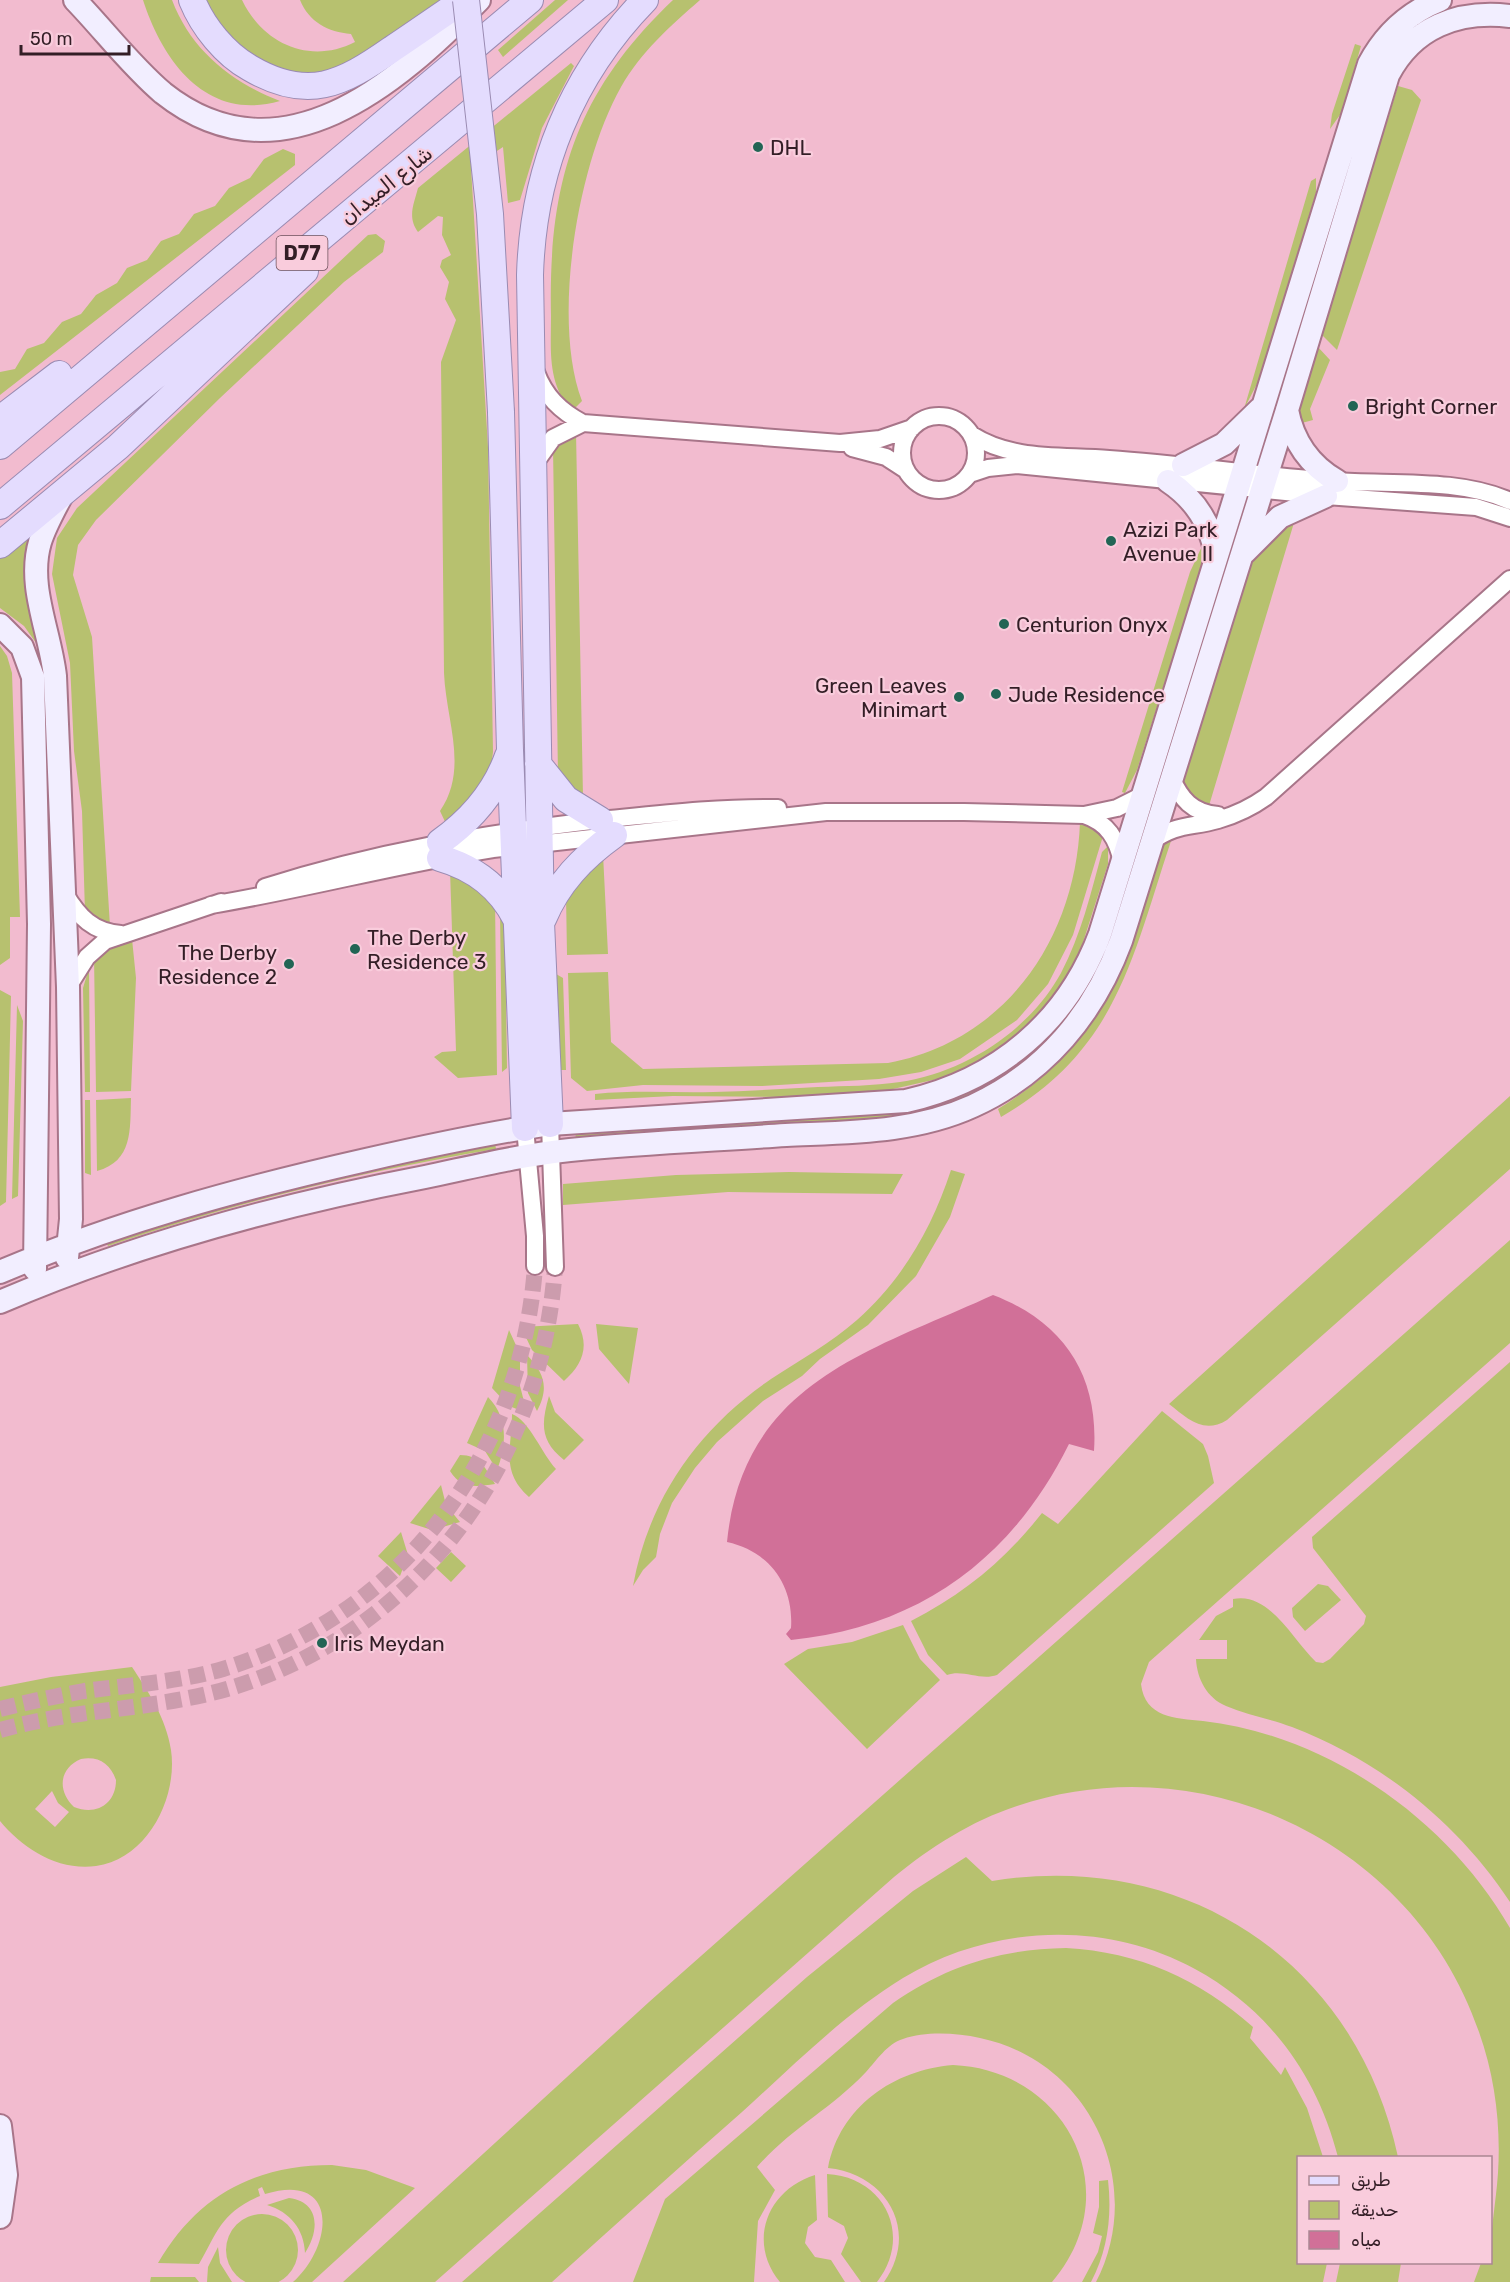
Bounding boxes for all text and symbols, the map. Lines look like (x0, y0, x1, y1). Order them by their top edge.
scale bar (21, 18, 129, 56)
text: 50 m (30, 28, 73, 50)
place label: DHL (770, 135, 811, 160)
street label: شارع الميدان (335, 140, 438, 231)
marker: DHL (751, 140, 765, 154)
road number: D77 (276, 236, 328, 270)
place label: Bright Corner (1365, 394, 1497, 419)
marker: Bright Corner (1346, 399, 1360, 413)
place label: Azizi Park Avenue II (1123, 517, 1218, 566)
marker: Azizi Park Avenue II (1104, 534, 1118, 548)
place label: Centurion Onyx (1016, 612, 1168, 637)
marker: Centurion Onyx (997, 617, 1011, 631)
place label: Green Leaves Minimart (815, 673, 947, 722)
place label: Jude Residence (1008, 682, 1165, 707)
marker: Jude Residence (989, 687, 1003, 701)
marker: Green Leaves Minimart (952, 690, 966, 704)
place label: The Derby Residence 3 (367, 925, 486, 974)
place label: The Derby Residence 2 (158, 940, 277, 989)
marker: The Derby Residence 3 (348, 942, 362, 956)
marker: The Derby Residence 2 (282, 957, 296, 971)
place label: Iris Meydan (334, 1631, 445, 1656)
marker: Iris Meydan (315, 1636, 329, 1650)
legend (1297, 2156, 1492, 2264)
text: طريق (1351, 2169, 1391, 2191)
text: حديقة (1351, 2199, 1398, 2221)
text: مياه (1351, 2229, 1381, 2251)

